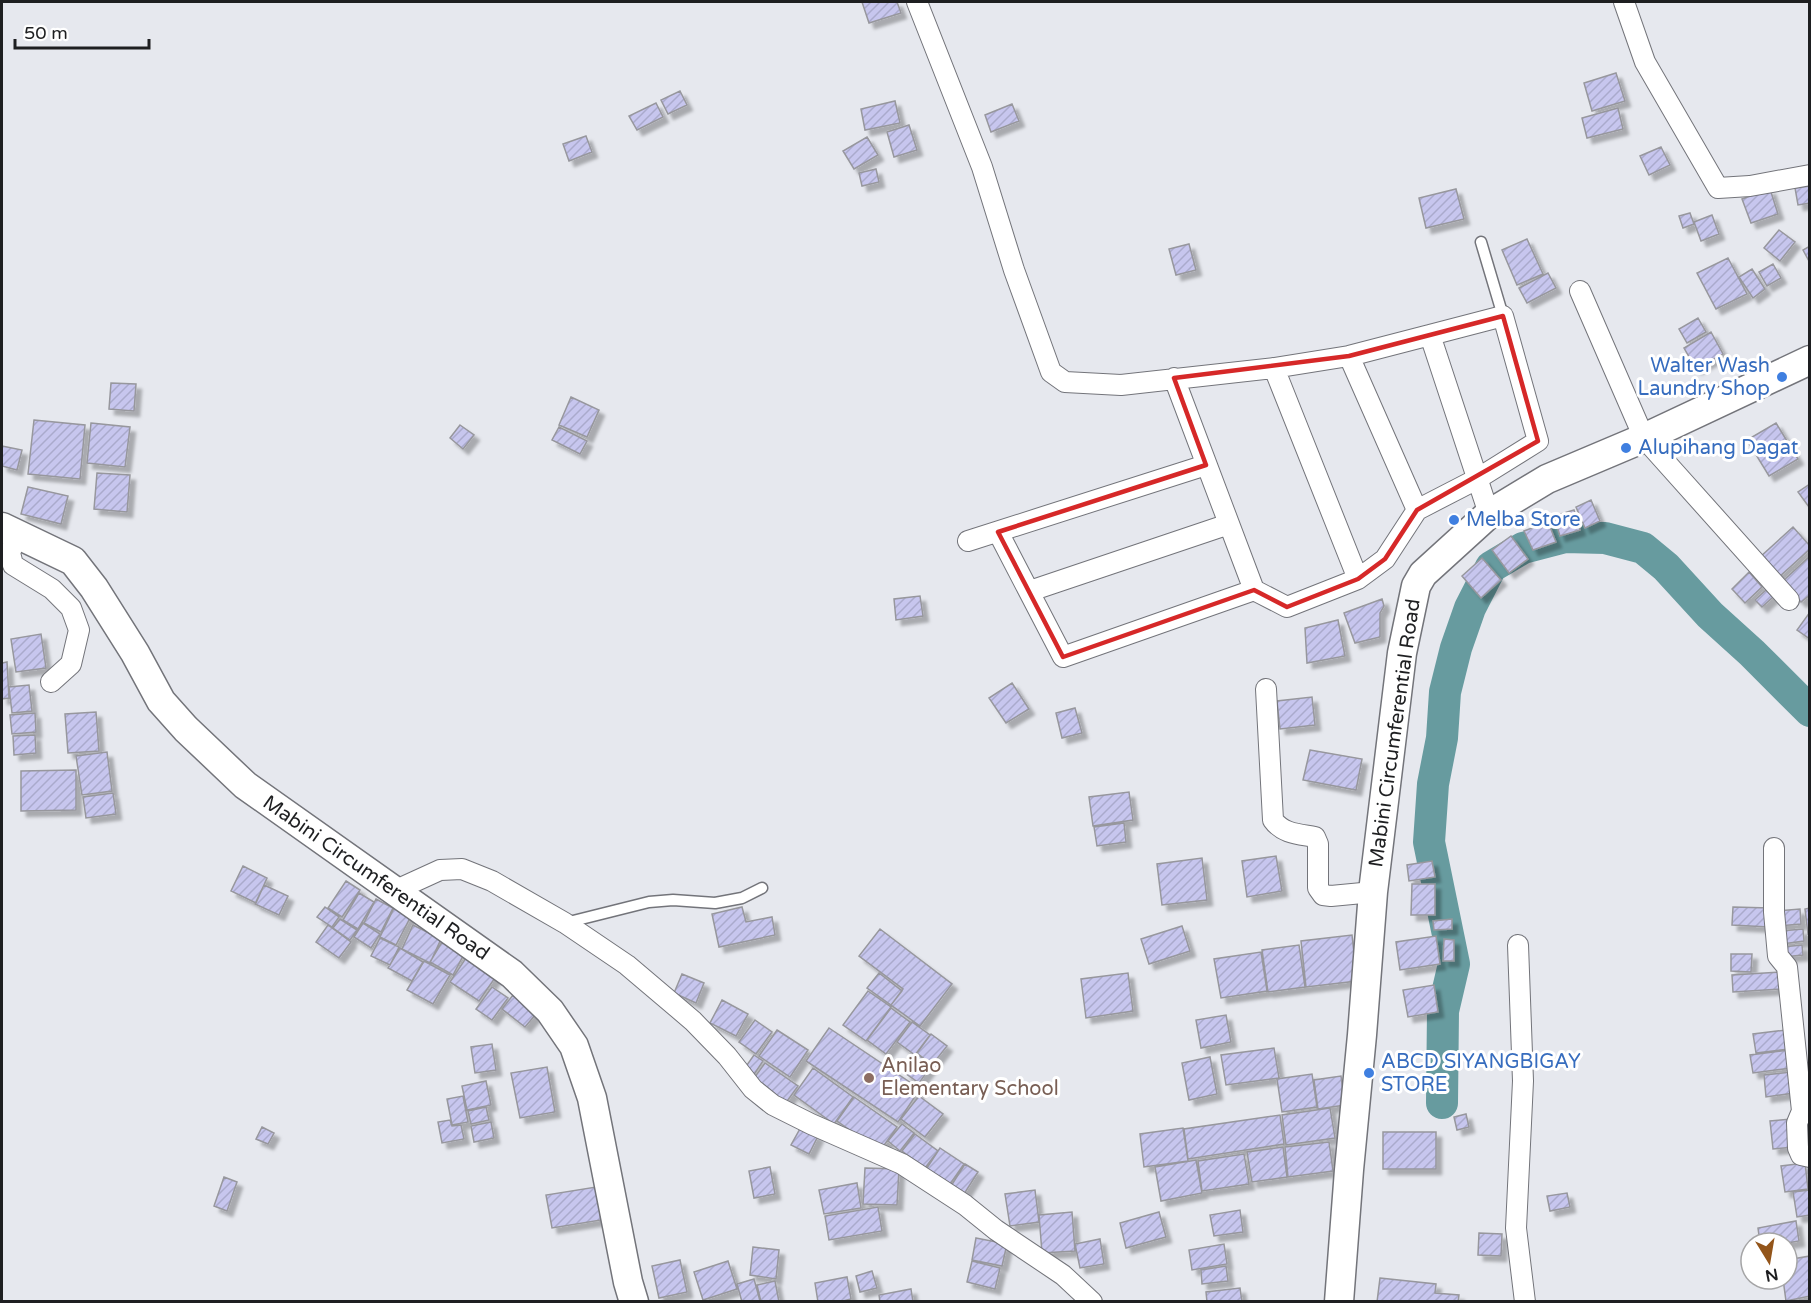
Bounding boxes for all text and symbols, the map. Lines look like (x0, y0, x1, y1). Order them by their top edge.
scale bar (15, 12, 148, 50)
text: 50 m (24, 22, 68, 44)
place label: Walter Wash Laundry Shop (1638, 354, 1770, 401)
marker: Walter Wash Laundry Shop (1775, 370, 1789, 384)
place label: Alupihang Dagat (1638, 436, 1799, 460)
marker: Alupihang Dagat (1619, 441, 1633, 455)
place label: Melba Store (1466, 508, 1581, 532)
marker: Melba Store (1447, 513, 1461, 527)
street label: Mabini Circumferential Road (1364, 597, 1426, 869)
street label: Mabini Circumferential Road (258, 790, 494, 966)
place label: ABCD SIYANGBIGAY STORE (1381, 1050, 1581, 1097)
place label: Anilao Elementary School (881, 1054, 1059, 1101)
marker: ABCD SIYANGBIGAY STORE (1362, 1066, 1376, 1080)
marker: Anilao Elementary School (862, 1071, 876, 1085)
north arrow (1739, 1231, 1799, 1291)
text: N (1763, 1264, 1780, 1286)

